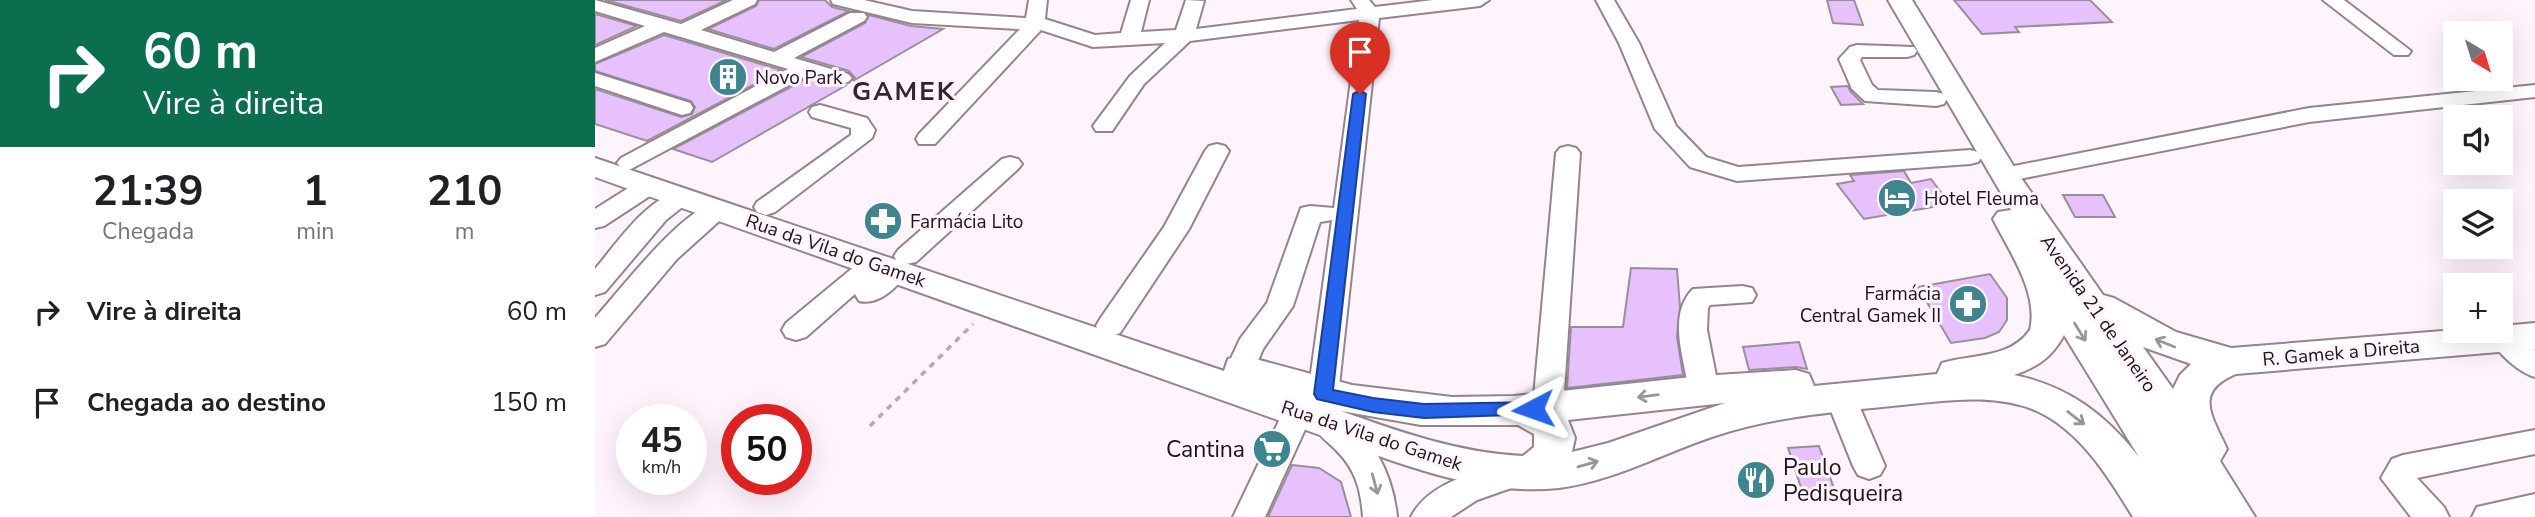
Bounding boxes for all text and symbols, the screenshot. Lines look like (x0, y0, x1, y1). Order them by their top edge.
text: 60 m (143, 18, 258, 85)
north arrow (2443, 21, 2513, 91)
map controls (2443, 21, 2513, 343)
pin (1330, 22, 1390, 94)
icon: right (28, 28, 119, 119)
icon: arrive (1341, 33, 1379, 71)
building icon: Novo Park (707, 56, 749, 98)
place label: Novo Park (755, 65, 843, 91)
district label: GAMEK (852, 74, 956, 109)
text: Vire à direita (143, 82, 324, 125)
button: sound (2443, 105, 2513, 175)
text: 21:39 (93, 163, 204, 220)
text: 1 (303, 163, 328, 220)
text: 210 (427, 163, 502, 220)
hotel icon: Hotel Fleuma (1876, 177, 1918, 219)
place label: Hotel Fleuma (1924, 186, 2039, 212)
button: layers (2443, 189, 2513, 259)
pharmacy icon: Farmácia Lito (862, 200, 904, 242)
street label: Rua da Vila do Gamek (742, 208, 930, 294)
place label: Farmácia Lito (910, 209, 1023, 235)
text: Chegada (102, 216, 194, 247)
text: min (296, 216, 334, 247)
text: m (455, 216, 475, 247)
street label: Avenida 21 de Janeiro (2034, 230, 2162, 398)
button: + (2443, 273, 2513, 343)
place label: Farmácia Central Gamek II (1800, 281, 1941, 329)
pharmacy icon: Farmácia Central Gamek II (1947, 283, 1989, 325)
icon: right (28, 293, 66, 331)
text: Vire à direita (87, 294, 242, 329)
text: 60 m (507, 294, 567, 329)
one-way arrow (2073, 322, 2088, 341)
street label: R. Gamek a Direita (2261, 333, 2421, 373)
one-way arrow (2155, 335, 2176, 348)
position arrow (1496, 372, 1570, 446)
icon: arrive (28, 384, 66, 422)
text: Chegada ao destino (87, 385, 326, 420)
text: 150 m (491, 385, 567, 420)
one-way arrow (1637, 390, 1660, 403)
street label: Rua da Vila do Gamek (1278, 394, 1466, 478)
speed limit sign: 50 (721, 404, 812, 495)
one-way arrow (2067, 410, 2085, 425)
text: 45 (640, 417, 683, 464)
supermarket icon: Cantina (1251, 428, 1293, 470)
place label: Cantina (1166, 434, 1245, 465)
place label: Paulo Pedisqueira (1783, 452, 1903, 509)
text: km/h (642, 455, 681, 479)
one-way arrow (1577, 457, 1599, 470)
restaurant icon: Paulo Pedisqueira (1735, 459, 1777, 501)
one-way arrow (1369, 472, 1382, 495)

